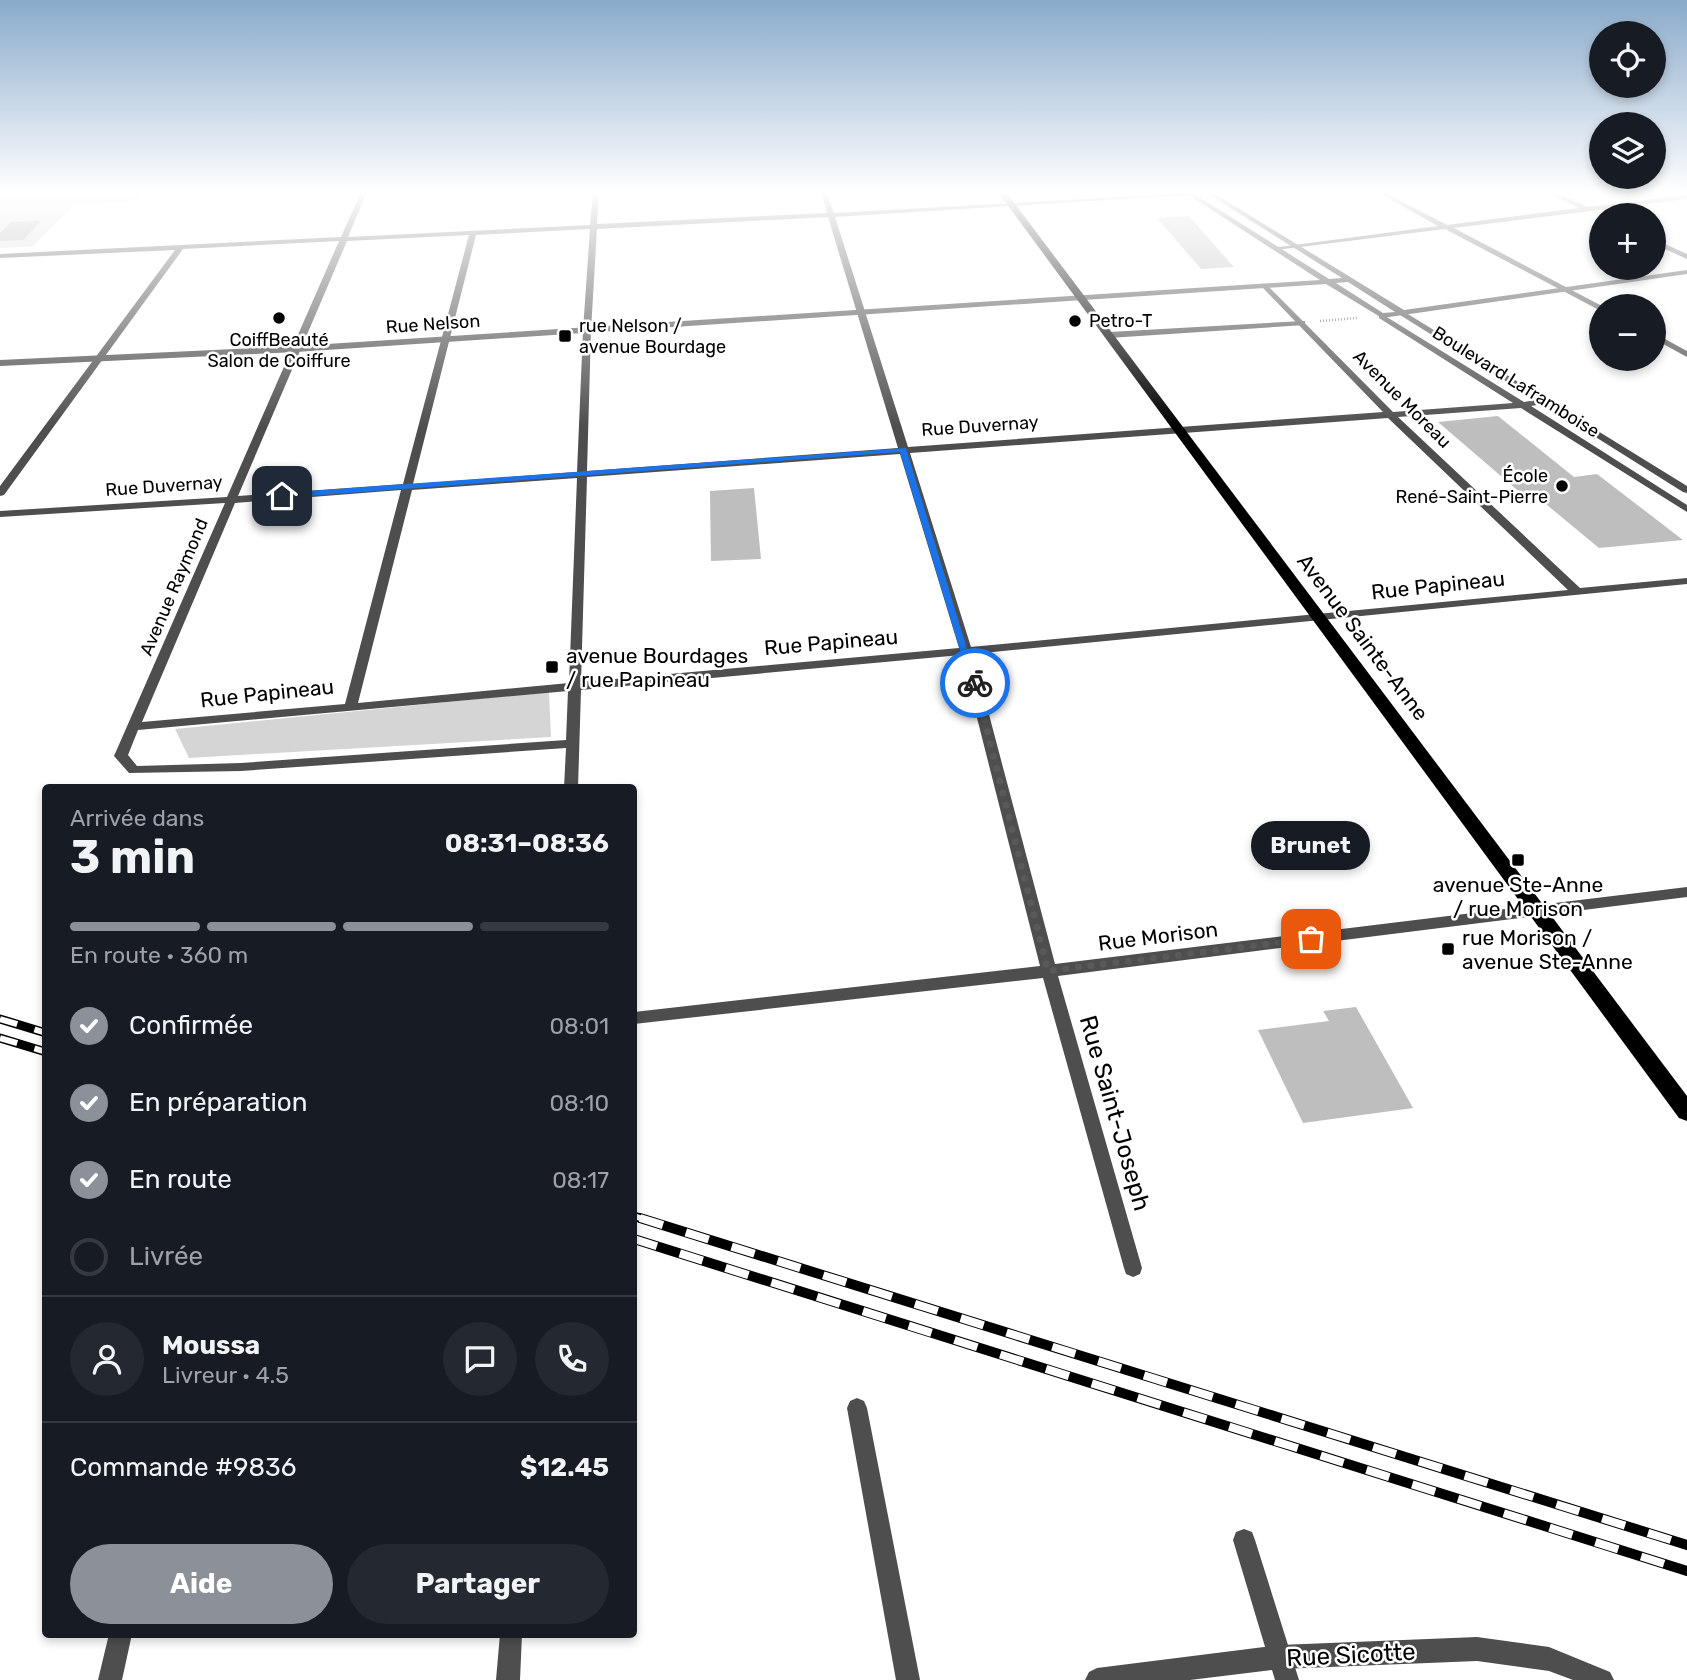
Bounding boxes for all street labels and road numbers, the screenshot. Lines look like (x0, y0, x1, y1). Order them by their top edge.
street label: Rue Nelson (385, 310, 481, 338)
street label: Boulevard Laframboise (1428, 322, 1604, 442)
street label: Avenue Moreau (1348, 345, 1456, 453)
street label: Rue Duvernay (921, 411, 1039, 441)
street label: Rue Duvernay (105, 471, 223, 501)
street label: Avenue Raymond (135, 515, 213, 659)
street label: Avenue Sainte-Anne (1292, 549, 1434, 725)
street label: Rue Papineau (1370, 566, 1506, 604)
street label: Rue Papineau (763, 624, 899, 660)
street label: Rue Papineau (199, 674, 335, 712)
street label: Rue Morison (1097, 916, 1219, 956)
street label: Rue Saint-Joseph (1074, 1012, 1156, 1214)
street label: Rue Sicotte (1286, 1638, 1416, 1672)

